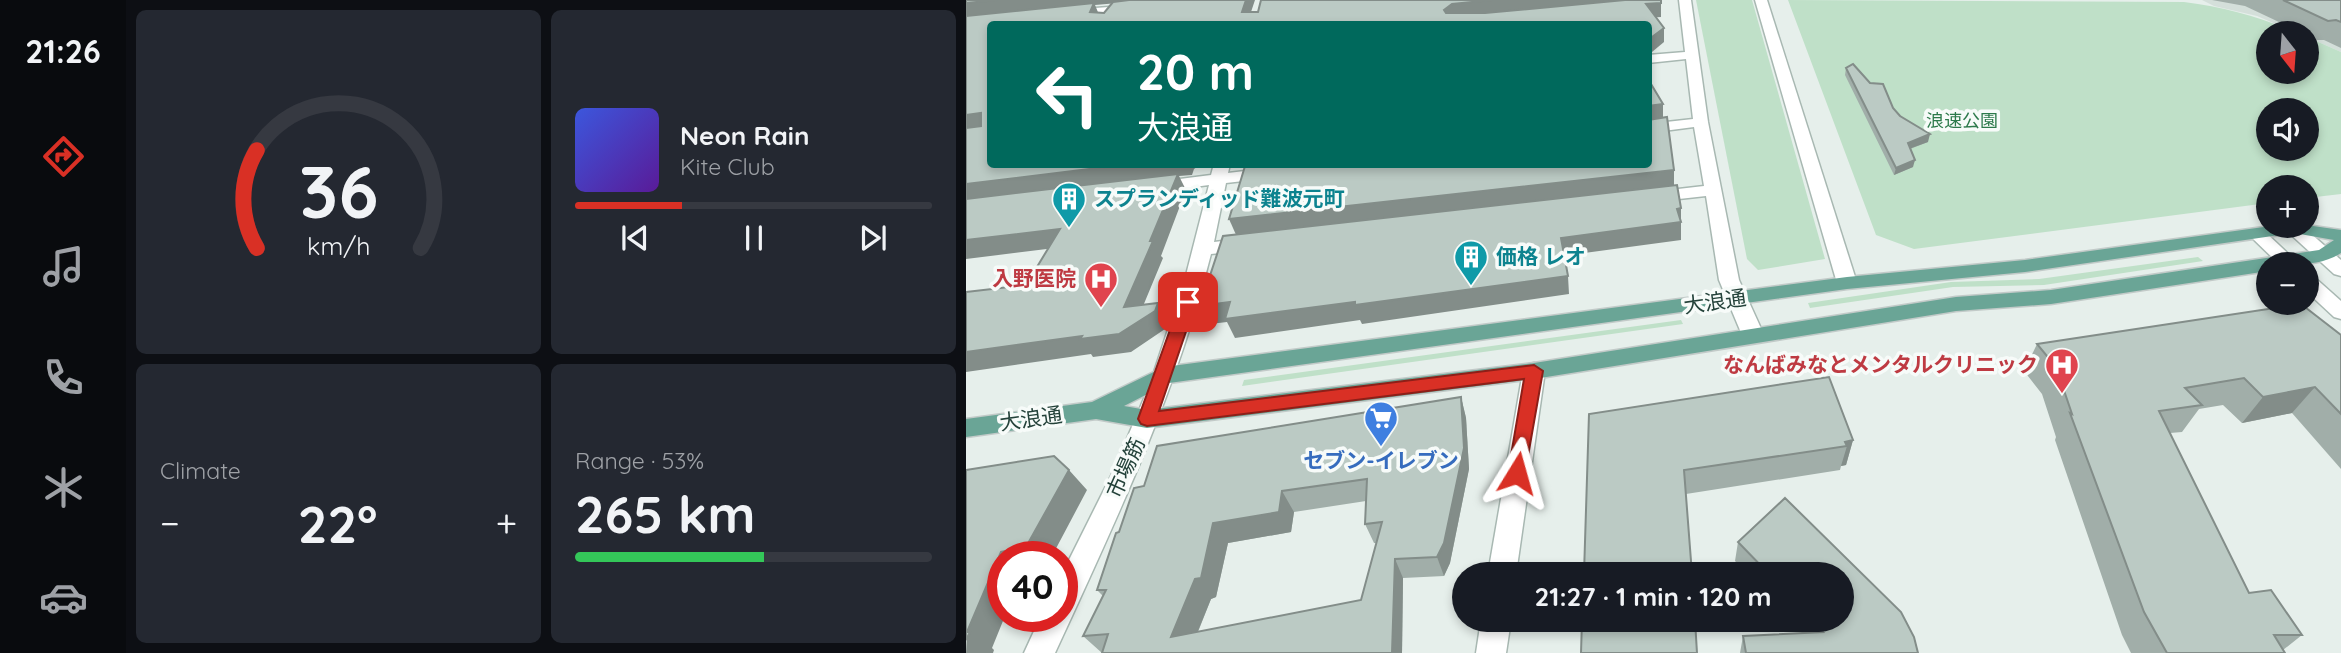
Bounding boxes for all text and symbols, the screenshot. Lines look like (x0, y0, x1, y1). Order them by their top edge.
north arrow (2256, 21, 2319, 84)
map controls (2256, 21, 2319, 315)
text: 21:26 (25, 31, 101, 71)
text: 20 m (1137, 41, 1254, 102)
icon: left (1022, 49, 1113, 140)
button: sound (2256, 98, 2319, 161)
text: 大浪通 (1137, 107, 1233, 147)
park label: 浪速公園 (1926, 109, 1998, 132)
text: Neon Rain (680, 119, 809, 152)
icon: directions (39, 132, 88, 181)
text: 36 (299, 146, 378, 237)
text: Kite Club (680, 152, 775, 181)
button: + (2256, 175, 2319, 238)
building icon: スプランディッド難波元町 (1050, 180, 1088, 229)
place label: スプランディッド難波元町 (1094, 185, 1345, 211)
icon: previous (616, 219, 654, 257)
icon: pause (735, 219, 773, 257)
icon: next (854, 219, 892, 257)
text: km/h (307, 230, 370, 261)
building icon: 価格 レオ (1452, 238, 1490, 287)
icon: music (39, 242, 88, 291)
place label: 価格 レオ (1496, 243, 1586, 269)
button: − (2256, 252, 2319, 315)
hospital icon: 入野医院 (1082, 260, 1120, 309)
place label: 入野医院 (992, 265, 1076, 291)
pin (1158, 272, 1218, 332)
icon: arrive (1169, 283, 1207, 321)
street label: 大浪通 (1682, 284, 1748, 318)
hospital icon: なんばみなとメンタルクリニック (2043, 346, 2081, 395)
place label: なんばみなとメンタルクリニック (1723, 351, 2038, 377)
icon: phone (39, 353, 88, 402)
supermarket icon: セブン-イレブン (1362, 399, 1400, 448)
street label: 大浪通 (998, 401, 1064, 435)
street label: 市場筋 (1100, 434, 1150, 502)
position arrow (1480, 436, 1554, 510)
text: Range · 53% (575, 446, 704, 475)
place label: セブン-イレブン (1303, 447, 1459, 473)
text: Climate (160, 456, 241, 485)
icon: climate (39, 463, 88, 512)
text: 265 km (575, 481, 755, 546)
text: 22° (298, 491, 377, 556)
text: − (160, 499, 180, 547)
text: + (496, 499, 517, 547)
speed limit sign: 40 (987, 541, 1078, 632)
icon: car (39, 573, 88, 622)
text: 21:27 · 1 min · 120 m (1535, 580, 1771, 613)

